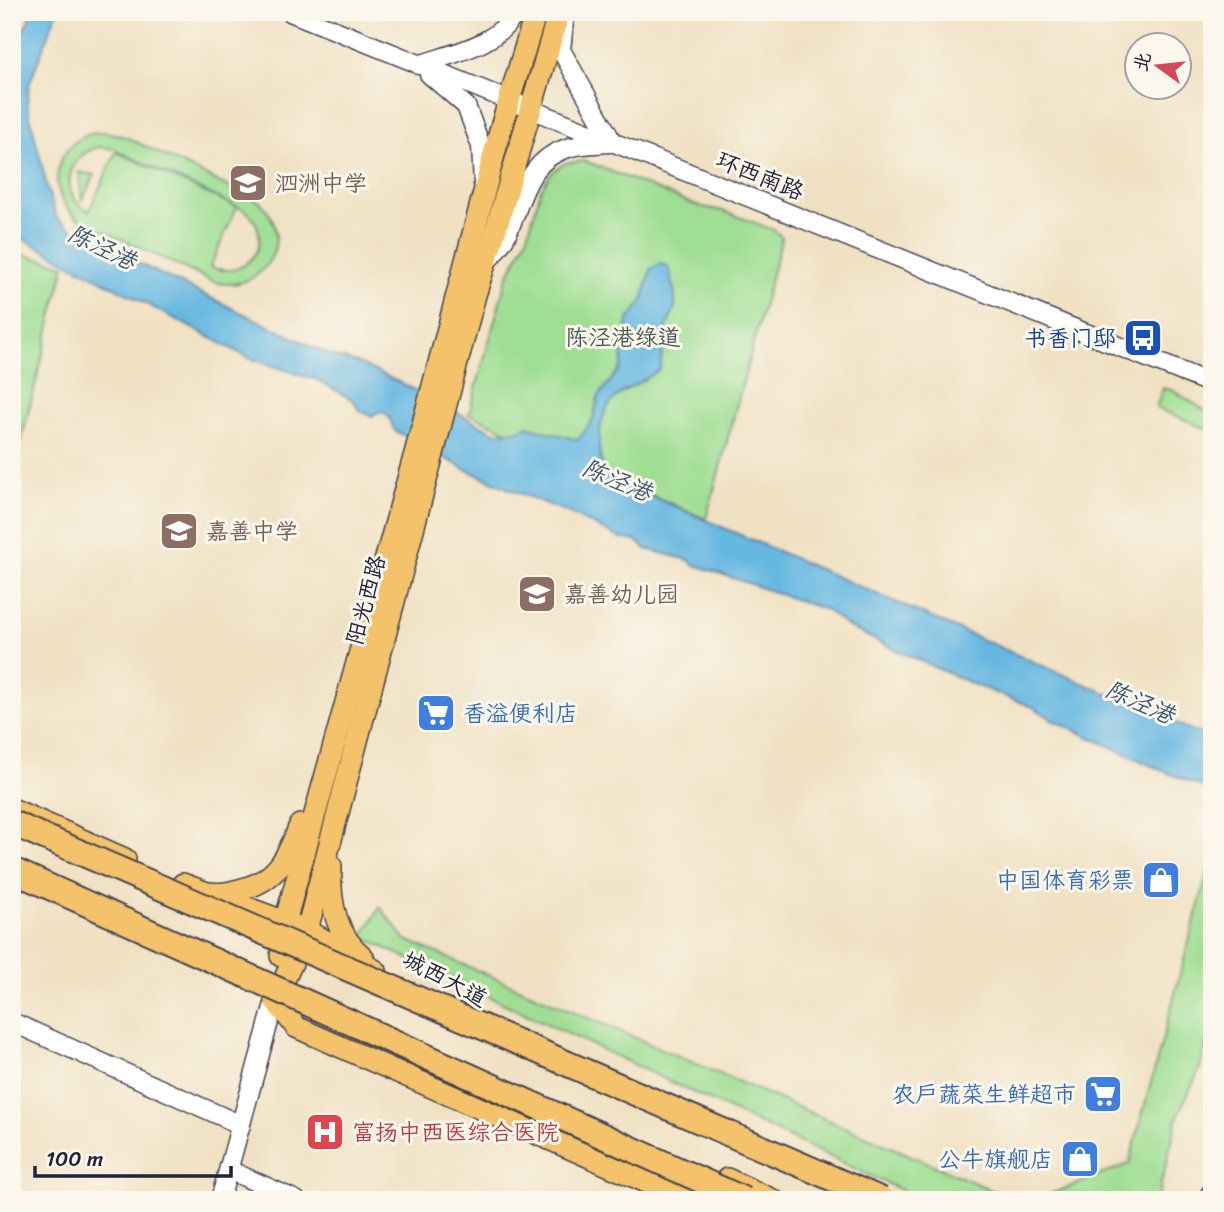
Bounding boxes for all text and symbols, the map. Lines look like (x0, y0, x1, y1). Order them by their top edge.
north arrow (1122, 32, 1192, 102)
text: 北 (1124, 48, 1160, 75)
street label: 环西南路 (710, 140, 810, 212)
school or university icon: 泗洲中学 (227, 162, 269, 204)
place label: 泗洲中学 (275, 163, 367, 204)
water label: 陈泾港 (60, 212, 145, 283)
park label: 陈泾港绿道 (566, 317, 681, 358)
bus stop icon: 书香门邸 (1122, 317, 1164, 359)
place label: 书香门邸 (1024, 318, 1116, 359)
water label: 陈泾港 (576, 447, 660, 514)
school or university icon: 嘉善中学 (158, 510, 200, 552)
place label: 嘉善中学 (206, 511, 298, 552)
street label: 阳光西路 (334, 550, 398, 650)
school or university icon: 嘉善幼儿园 (516, 573, 558, 615)
place label: 嘉善幼儿园 (564, 574, 679, 615)
water label: 陈泾港 (1099, 668, 1183, 737)
supermarket icon: 香溢便利店 (415, 692, 457, 734)
place label: 香溢便利店 (463, 693, 578, 734)
shop icon: 中国体育彩票 (1140, 859, 1182, 901)
place label: 中国体育彩票 (996, 860, 1134, 901)
street label: 城西大道 (395, 939, 495, 1019)
supermarket icon: 农户蔬菜生鲜超市 (1082, 1073, 1124, 1115)
place label: 农户蔬菜生鲜超市 (892, 1074, 1076, 1115)
hospital icon: 富扬中西医综合医院 (304, 1111, 346, 1153)
place label: 富扬中西医综合医院 (352, 1112, 559, 1153)
scale bar (35, 1135, 231, 1179)
shop icon: 公牛旗舰店 (1059, 1138, 1101, 1180)
place label: 公牛旗舰店 (938, 1139, 1053, 1180)
text: 100 m (46, 1140, 103, 1178)

